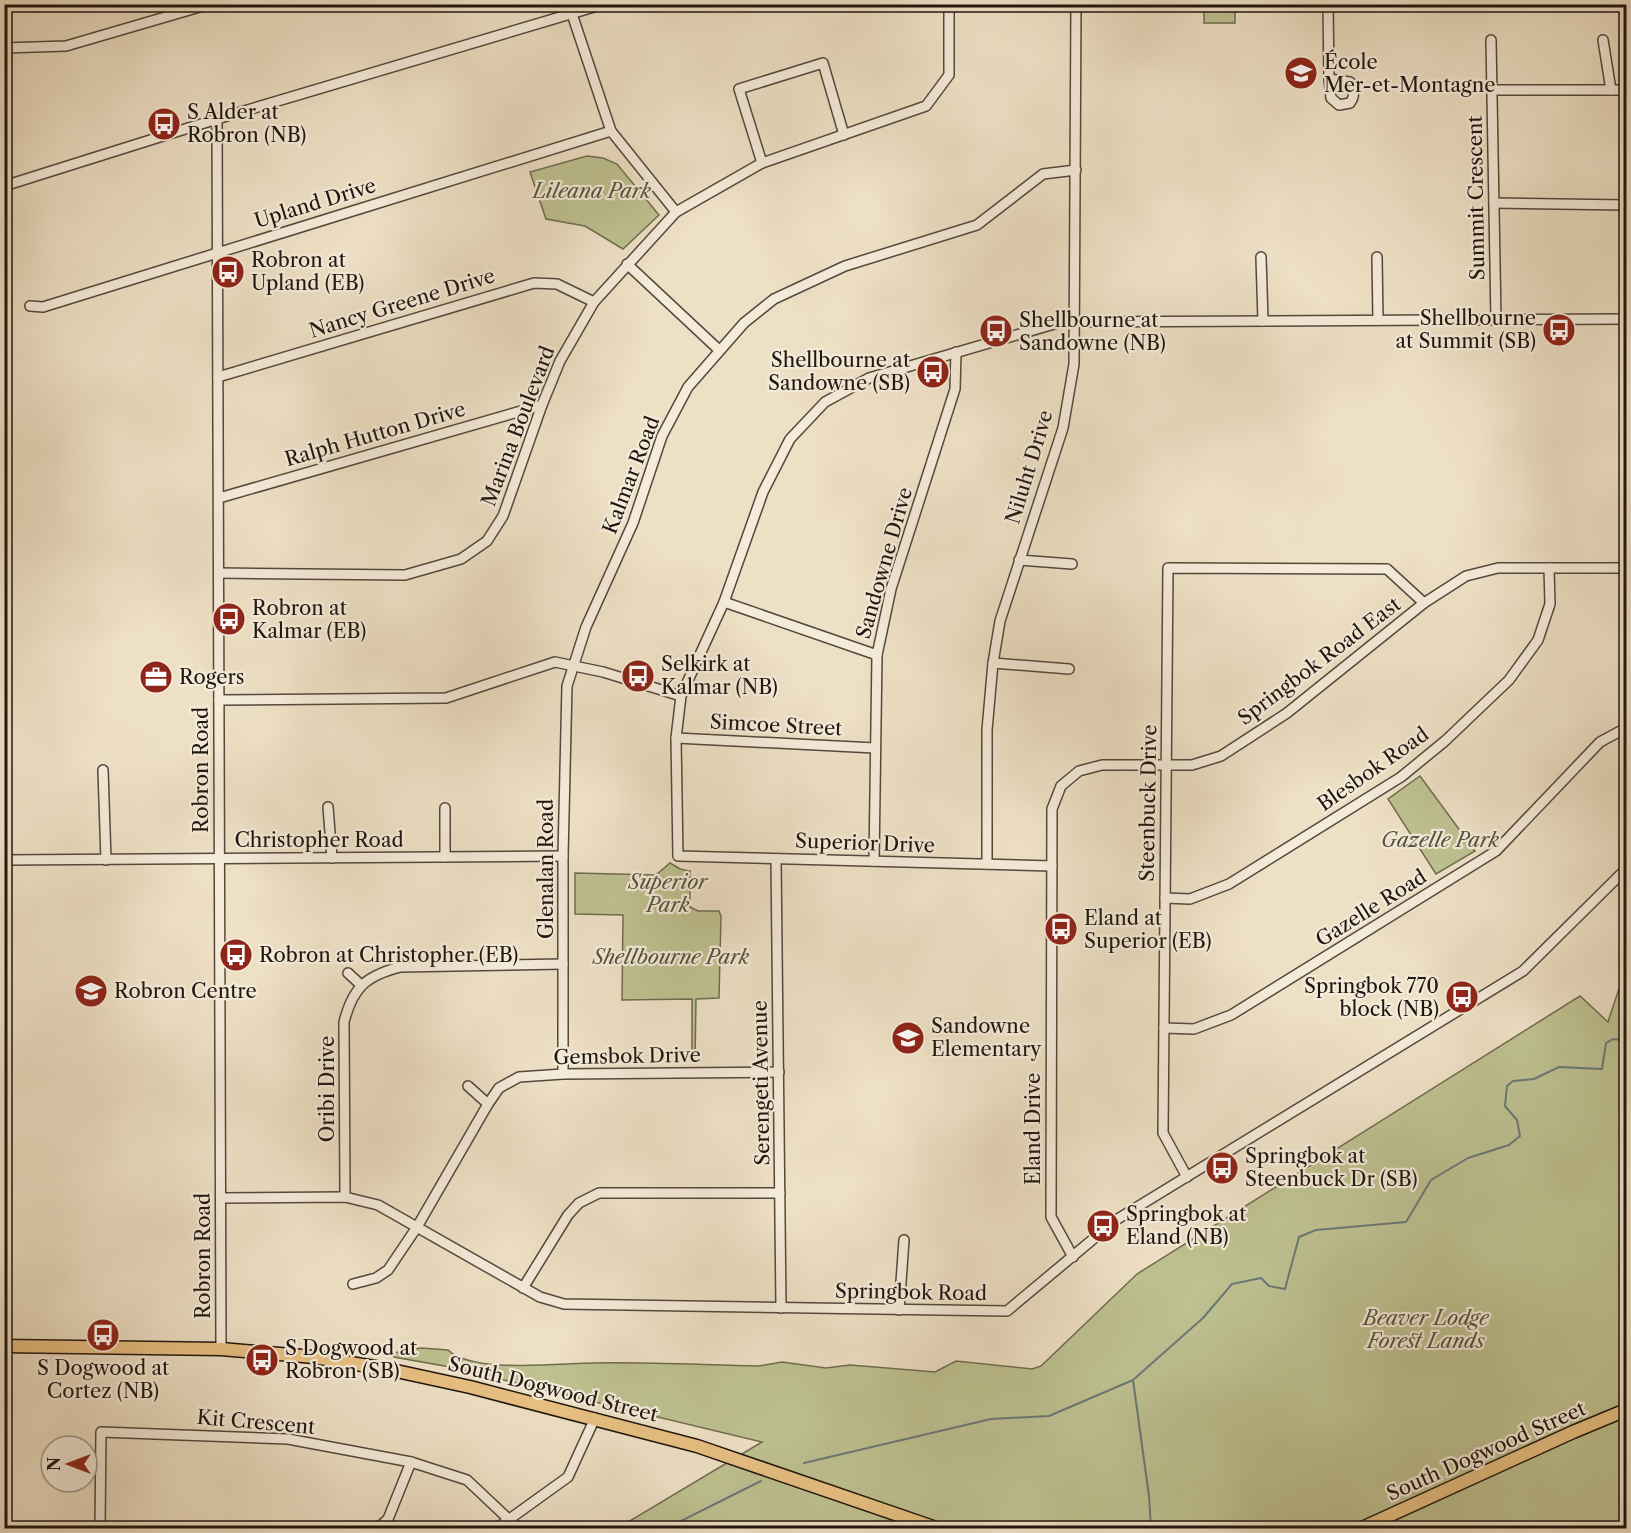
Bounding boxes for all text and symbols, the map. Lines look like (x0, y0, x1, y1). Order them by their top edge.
place label: École Mer-et-Montagne (1324, 49, 1495, 97)
school or university icon: École Mer-et-Montagne (1283, 55, 1319, 91)
place label: S Alder at Robron (NB) (187, 100, 306, 147)
bus stop icon: S Alder at Robron (NB) (146, 106, 182, 142)
street label: Summit Crescent (1463, 115, 1489, 281)
street label: Upland Drive (251, 173, 379, 233)
park label: Lileana Park (531, 179, 652, 203)
place label: Robron at Upland (EB) (251, 248, 364, 295)
bus stop icon: Robron at Upland (EB) (210, 254, 246, 290)
street label: Nancy Greene Drive (306, 263, 498, 343)
place label: Shellbourne at Summit (SB) (1395, 306, 1536, 353)
place label: Shellbourne at Sandowne (NB) (1019, 308, 1166, 355)
bus stop icon: Shellbourne at Summit (SB) (1541, 312, 1577, 348)
bus stop icon: Shellbourne at Sandowne (NB) (978, 313, 1014, 349)
street label: Marina Boulevard (476, 342, 560, 510)
place label: Shellbourne at Sandowne (SB) (768, 348, 910, 395)
bus stop icon: Shellbourne at Sandowne (SB) (915, 354, 951, 390)
street label: Ralph Hutton Drive (282, 397, 468, 471)
street label: Niluht Drive (1000, 407, 1058, 527)
street label: Kalmar Road (598, 413, 664, 537)
street label: Sandowne Drive (851, 485, 917, 641)
street label: Springbok Road East (1233, 592, 1405, 730)
place label: Robron at Kalmar (EB) (252, 596, 366, 643)
bus stop icon: Robron at Kalmar (EB) (211, 601, 247, 637)
place label: Selkirk at Kalmar (NB) (661, 652, 778, 699)
bus stop icon: Selkirk at Kalmar (NB) (620, 658, 656, 694)
office icon: Rogers (138, 659, 174, 695)
place label: Rogers (179, 665, 245, 689)
street label: Robron Road (189, 707, 213, 833)
street label: Simcoe Street (709, 710, 843, 740)
street label: Blesbok Road (1313, 722, 1433, 816)
street label: Steenbuck Drive (1135, 724, 1161, 882)
street label: Glenalan Road (534, 799, 558, 939)
street label: Christopher Road (234, 828, 404, 852)
park label: Gazelle Park (1381, 828, 1500, 852)
street label: Superior Drive (795, 829, 935, 857)
street label: Gazelle Road (1311, 864, 1431, 952)
park label: Superior Park (627, 870, 709, 917)
place label: Eland at Superior (EB) (1084, 906, 1212, 953)
bus stop icon: Eland at Superior (EB) (1043, 911, 1079, 947)
bus stop icon: Robron at Christopher (EB) (218, 937, 254, 973)
place label: Robron at Christopher (EB) (259, 943, 518, 967)
park label: Shellbourne Park (592, 945, 750, 969)
school or university icon: Robron Centre (73, 973, 109, 1009)
place label: Springbok 770 block (NB) (1304, 974, 1439, 1021)
place label: Robron Centre (114, 979, 257, 1003)
bus stop icon: Springbok 770 block (NB) (1444, 979, 1480, 1015)
street label: Serengeti Avenue (748, 1000, 774, 1166)
place label: Sandowne Elementary (931, 1014, 1042, 1061)
school or university icon: Sandowne Elementary (890, 1020, 926, 1056)
street label: Oribi Drive (315, 1036, 339, 1142)
street label: Gemsbok Drive (553, 1043, 701, 1069)
street label: Eland Drive (1021, 1073, 1045, 1185)
place label: Springbok at Steenbuck Dr (SB) (1245, 1144, 1417, 1191)
bus stop icon: Springbok at Steenbuck Dr (SB) (1204, 1150, 1240, 1186)
street label: Robron Road (191, 1193, 215, 1319)
place label: Springbok at Eland (NB) (1126, 1202, 1246, 1249)
bus stop icon: Springbok at Eland (NB) (1085, 1208, 1121, 1244)
street label: Springbok Road (835, 1279, 987, 1305)
park label: Beaver Lodge Forest Lands (1361, 1306, 1490, 1353)
bus stop icon: S Dogwood at Cortez (NB) (85, 1317, 121, 1353)
place label: S Dogwood at Robron (SB) (285, 1336, 417, 1383)
bus stop icon: S Dogwood at Robron (SB) (244, 1342, 280, 1378)
street label: South Dogwood Street (446, 1351, 660, 1427)
place label: S Dogwood at Cortez (NB) (37, 1356, 169, 1403)
street label: South Dogwood Street (1383, 1396, 1589, 1506)
street label: Kit Crescent (196, 1405, 316, 1439)
north arrow (39, 1434, 99, 1494)
text: N (44, 1457, 64, 1471)

